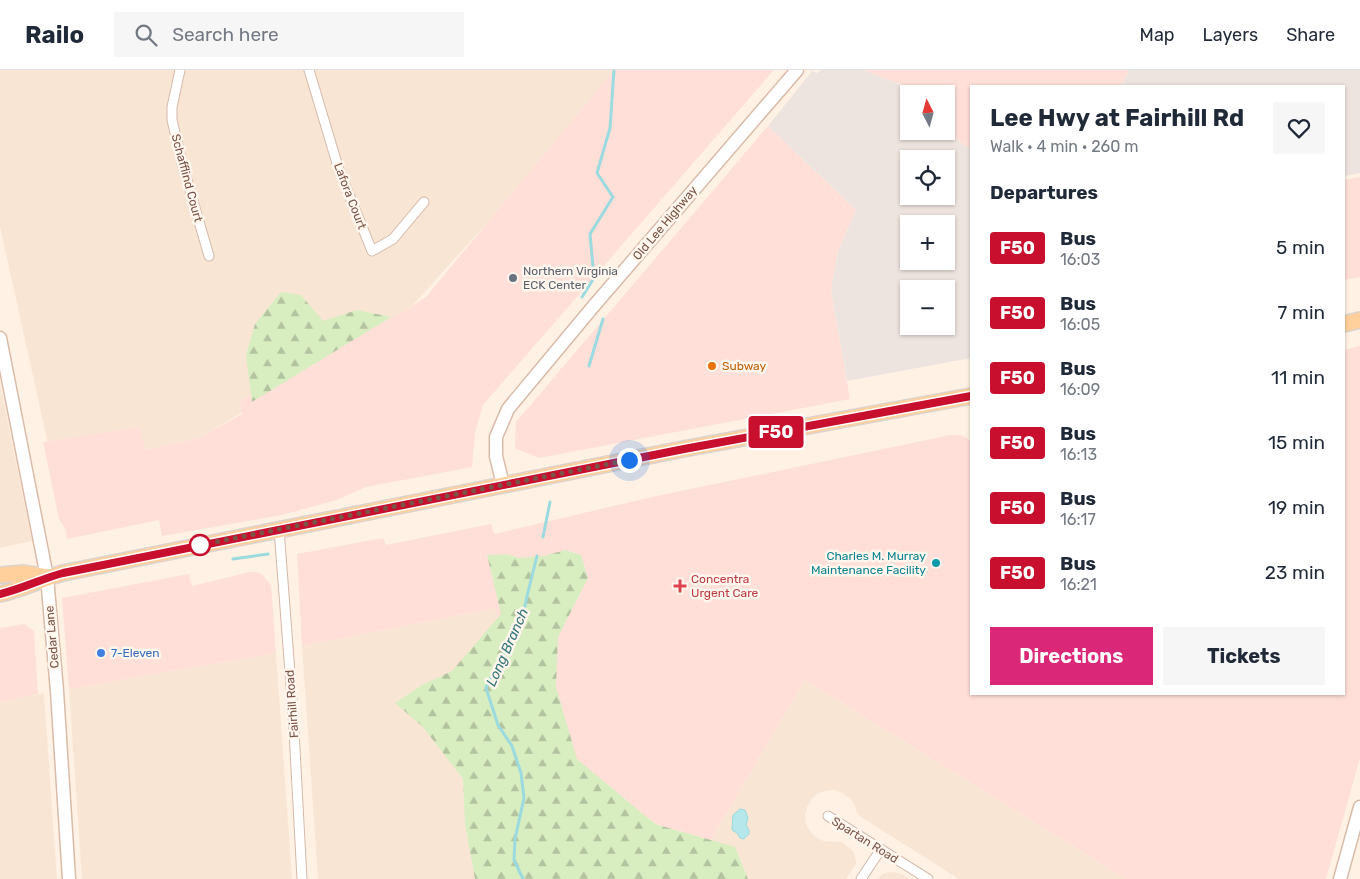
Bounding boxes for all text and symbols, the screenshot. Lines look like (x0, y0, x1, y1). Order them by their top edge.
search box (114, 12, 464, 57)
text: Railo (25, 21, 84, 49)
icon: search (132, 21, 160, 49)
text: Search here (172, 23, 279, 46)
text: Map (1140, 24, 1175, 46)
text: Layers (1203, 24, 1258, 46)
text: Share (1286, 24, 1335, 46)
north arrow (900, 85, 955, 140)
map controls (900, 85, 955, 335)
button: heart (1273, 102, 1325, 154)
text: Lee Hwy at Fairhill Rd (990, 104, 1244, 132)
street label: Schafflind Court (169, 132, 206, 224)
text: Walk · 4 min · 260 m (990, 137, 1139, 156)
button: locate (900, 150, 955, 205)
street label: Lafora Court (331, 161, 369, 232)
text: Departures (990, 181, 1098, 204)
street label: Old Lee Highway (630, 183, 700, 263)
button: + (900, 215, 955, 270)
text: Bus (1060, 227, 1096, 250)
text: 5 min (1276, 236, 1325, 259)
text: F50 (1000, 237, 1035, 259)
text: 16:03 (1060, 250, 1100, 269)
place label: Northern Virginia ECK Center (523, 264, 618, 292)
marker: Northern Virginia ECK Center (507, 272, 519, 284)
button: − (900, 280, 955, 335)
text: Bus (1060, 292, 1096, 315)
text: 7 min (1278, 301, 1325, 324)
text: F50 (1000, 302, 1035, 324)
text: 16:05 (1060, 315, 1100, 334)
text: Bus (1060, 357, 1096, 380)
place label: Subway (722, 359, 767, 373)
marker: Subway (706, 360, 718, 372)
text: 11 min (1271, 366, 1325, 389)
text: F50 (1000, 367, 1035, 389)
text: 16:09 (1060, 380, 1100, 399)
line badge: F50 (747, 416, 805, 448)
text: F50 (759, 421, 794, 443)
text: Bus (1060, 422, 1096, 445)
text: 15 min (1268, 431, 1325, 454)
text: F50 (1000, 432, 1035, 454)
text: 16:13 (1060, 445, 1097, 464)
your location (617, 448, 642, 473)
text: Bus (1060, 487, 1096, 510)
text: 19 min (1268, 496, 1325, 519)
text: F50 (1000, 497, 1035, 519)
text: 16:17 (1060, 510, 1096, 529)
unlabelled marker (189, 534, 211, 556)
place label: Charles M. Murray Maintenance Facility (811, 549, 926, 577)
text: Bus (1060, 552, 1096, 575)
marker: Charles M. Murray Maintenance Facility (930, 557, 942, 569)
text: 23 min (1265, 561, 1325, 584)
text: F50 (1000, 562, 1035, 584)
place label: Concentra Urgent Care (691, 572, 759, 600)
text: 16:21 (1060, 575, 1097, 594)
marker: Concentra Urgent Care (673, 579, 687, 593)
street label: Cedar Lane (42, 605, 62, 669)
water label: Long Branch (483, 606, 532, 689)
button: Directions (990, 627, 1153, 685)
button: Tickets (1163, 627, 1325, 685)
place label: 7-Eleven (111, 646, 160, 660)
marker: 7-Eleven (95, 647, 107, 659)
street label: Fairhill Road (283, 670, 301, 738)
street label: Spartan Road (829, 814, 901, 866)

